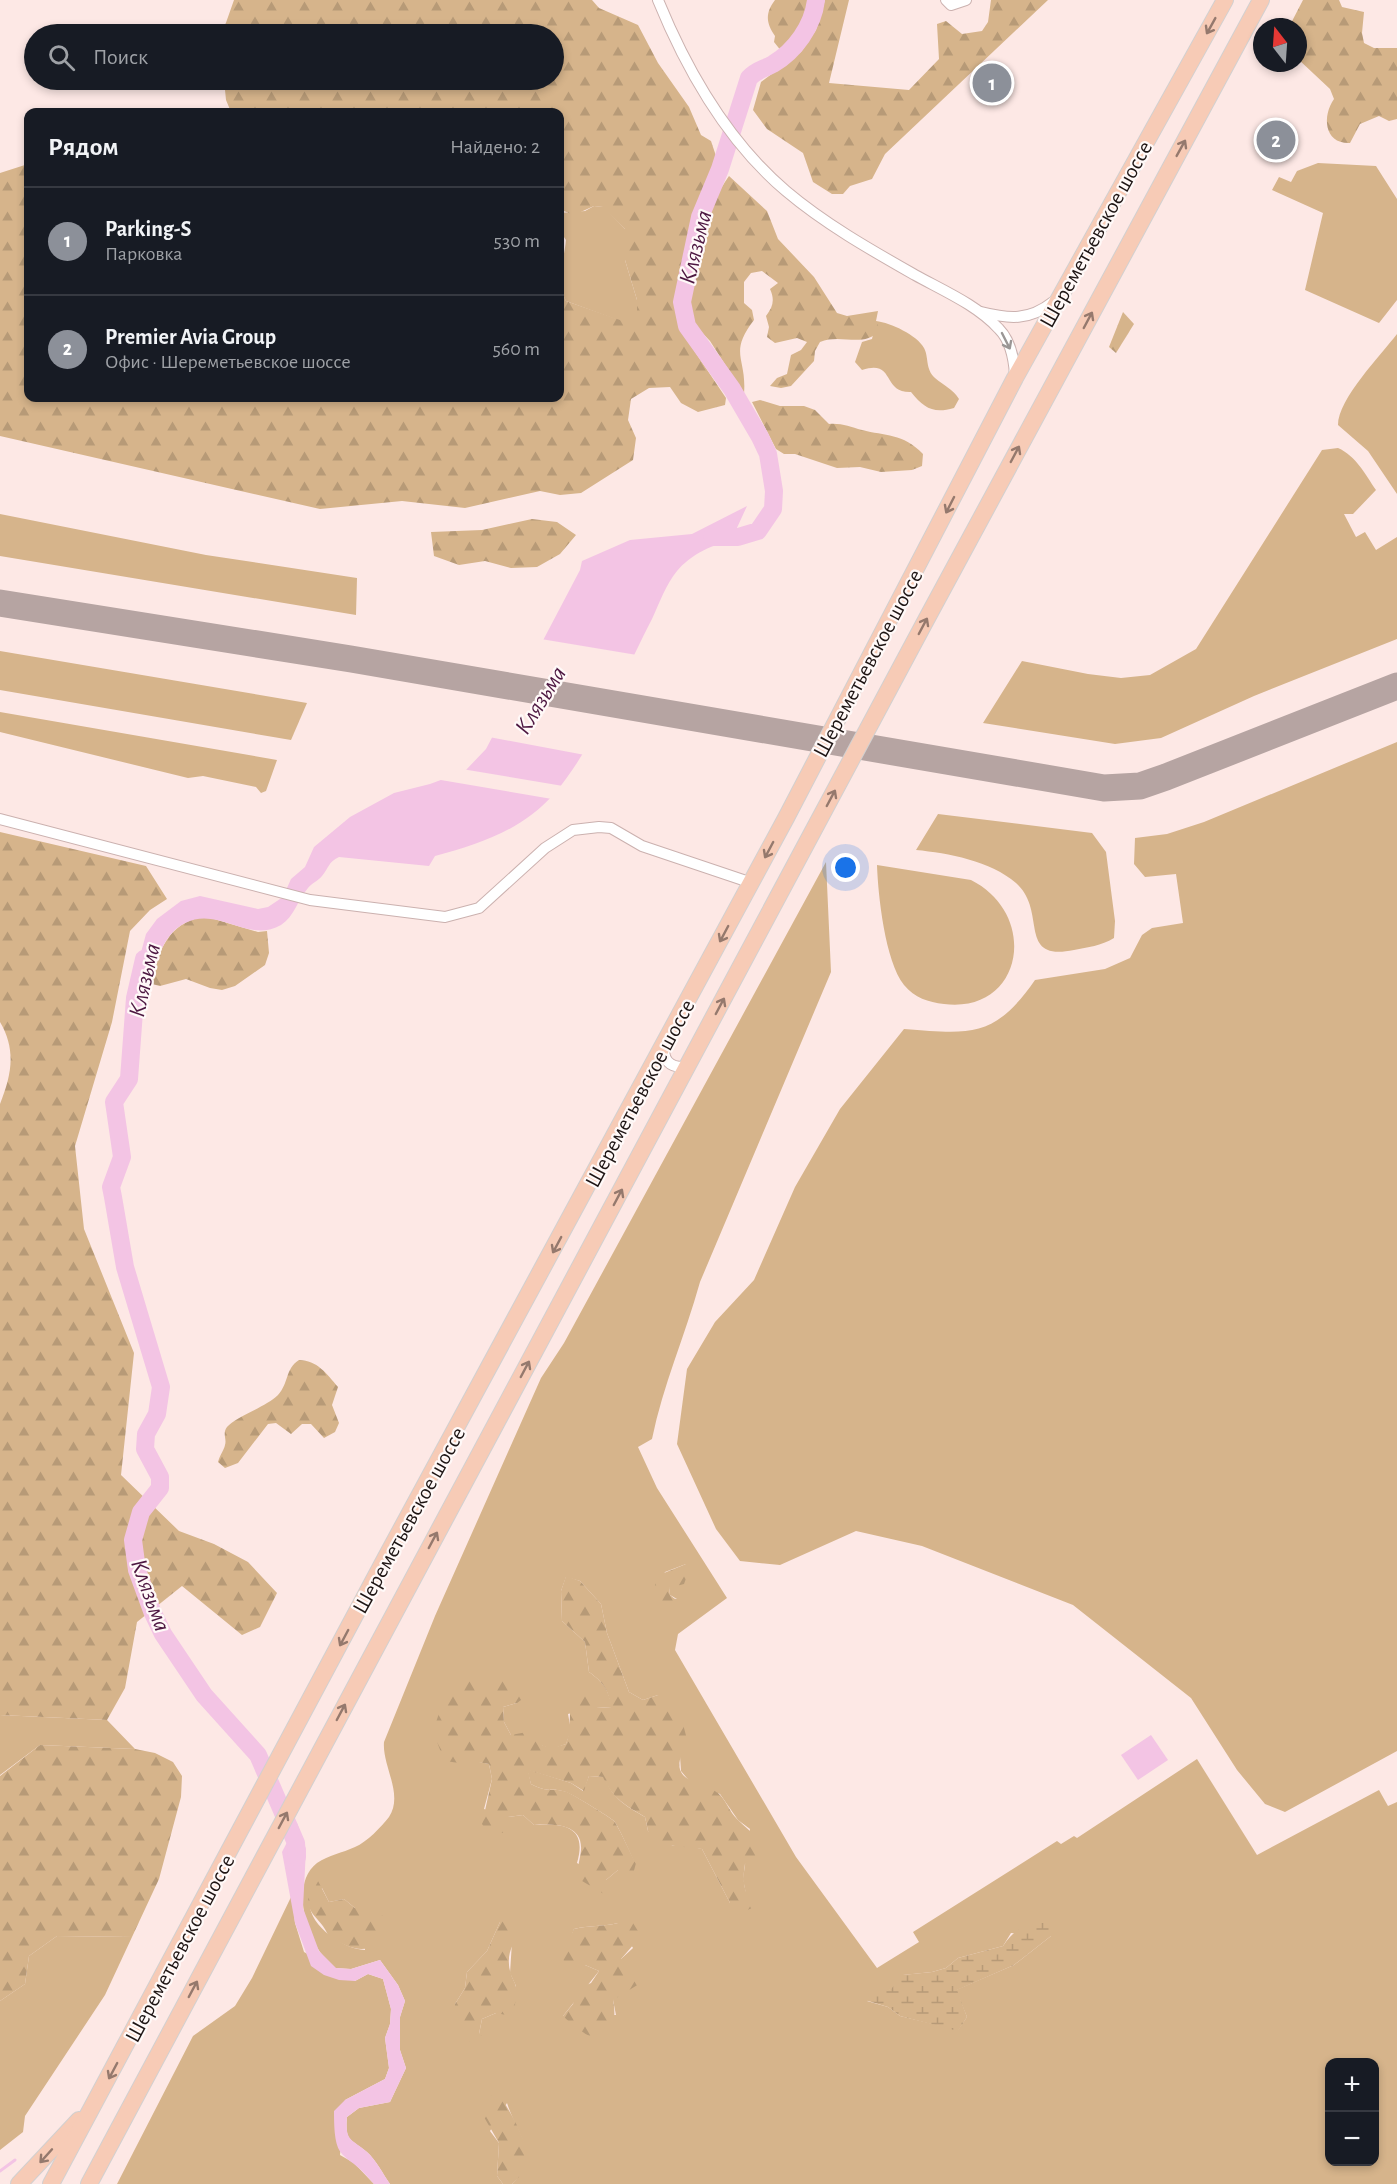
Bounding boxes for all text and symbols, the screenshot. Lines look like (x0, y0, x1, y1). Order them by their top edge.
one-way arrow (1204, 17, 1216, 34)
north arrow (1253, 18, 1307, 72)
search box (24, 24, 564, 90)
icon: search (45, 41, 78, 74)
text: Поиск (93, 46, 148, 68)
pin: 1 (972, 60, 1012, 106)
pin: 2 (1256, 118, 1296, 162)
text: Рядом (48, 134, 119, 160)
text: Найдено: 2 (450, 137, 540, 157)
street label: Шереметьевское шоссе (1035, 138, 1156, 331)
one-way arrow (1176, 140, 1187, 158)
water label: Клязьма (675, 208, 717, 286)
text: Parking-S (105, 218, 191, 240)
text: 1 (64, 231, 71, 251)
text: 530 m (494, 231, 540, 251)
text: Парковка (105, 244, 182, 264)
one-way arrow (1082, 312, 1094, 329)
text: Premier Avia Group (105, 326, 276, 348)
one-way arrow (1001, 331, 1012, 349)
text: 2 (63, 339, 72, 359)
text: 560 m (492, 339, 540, 359)
text: Офис · Шереметьевское шоссе (105, 352, 351, 372)
one-way arrow (1009, 446, 1021, 463)
one-way arrow (943, 496, 955, 514)
street label: Шереметьевское шоссе (809, 566, 927, 761)
one-way arrow (917, 617, 929, 635)
water label: Клязьма (511, 662, 571, 739)
one-way arrow (825, 790, 837, 807)
one-way arrow (763, 841, 774, 859)
your location (831, 853, 860, 882)
one-way arrow (718, 925, 729, 943)
water label: Клязьма (125, 941, 165, 1019)
street label: Шереметьевское шоссе (581, 996, 699, 1191)
one-way arrow (715, 998, 726, 1016)
one-way arrow (612, 1189, 624, 1206)
one-way arrow (551, 1236, 563, 1253)
one-way arrow (520, 1360, 531, 1378)
street label: Шереметьевское шоссе (348, 1424, 469, 1617)
one-way arrow (428, 1532, 439, 1550)
water label: Клязьма (126, 1556, 174, 1635)
one-way arrow (338, 1629, 350, 1646)
one-way arrow (336, 1704, 347, 1722)
one-way arrow (277, 1812, 289, 1829)
street label: Шереметьевское шоссе (121, 1851, 239, 2046)
one-way arrow (187, 1981, 199, 1998)
map controls (1325, 2058, 1379, 2166)
button: + (1325, 2058, 1379, 2112)
one-way arrow (107, 2062, 118, 2080)
button: − (1325, 2112, 1379, 2166)
one-way arrow (39, 2148, 53, 2163)

